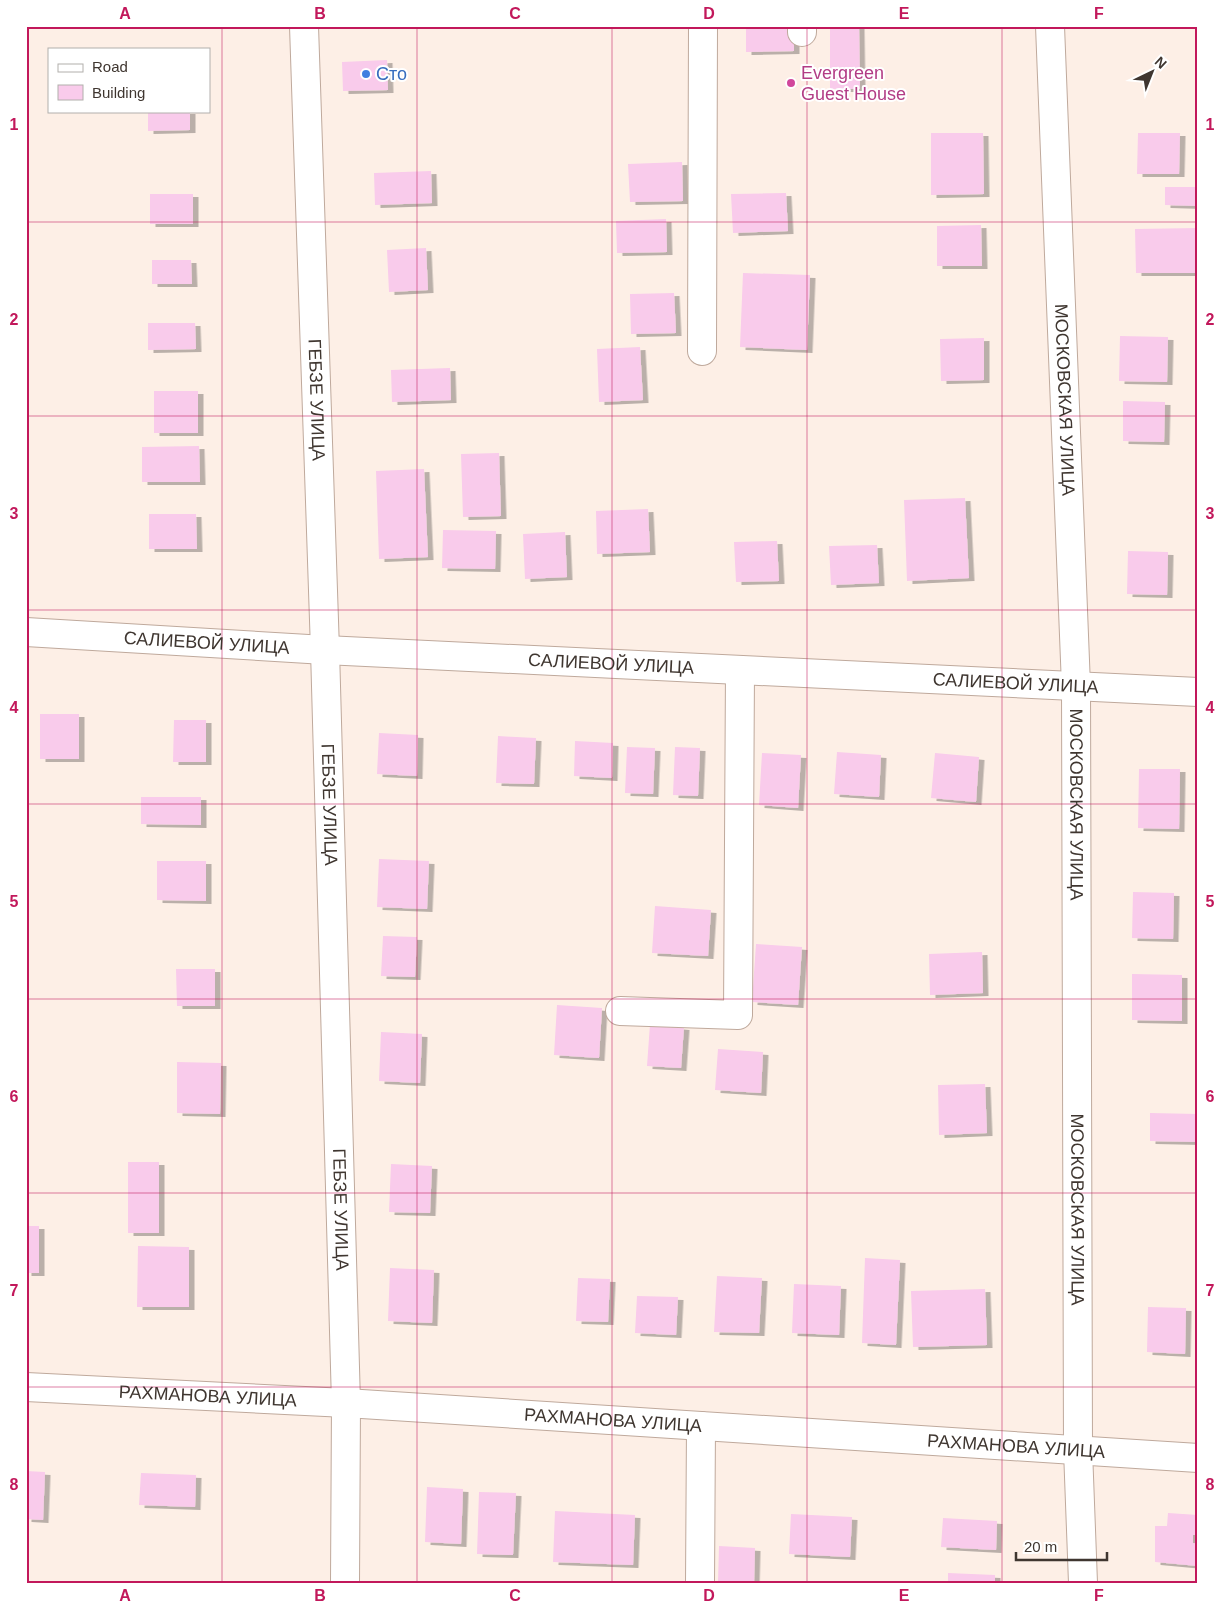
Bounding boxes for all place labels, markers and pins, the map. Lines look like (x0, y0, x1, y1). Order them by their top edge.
place label: Evergreen Guest House (801, 63, 906, 104)
place label: Сто (376, 64, 407, 84)
marker: Сто (360, 68, 372, 80)
marker: Evergreen Guest House (785, 77, 797, 89)

